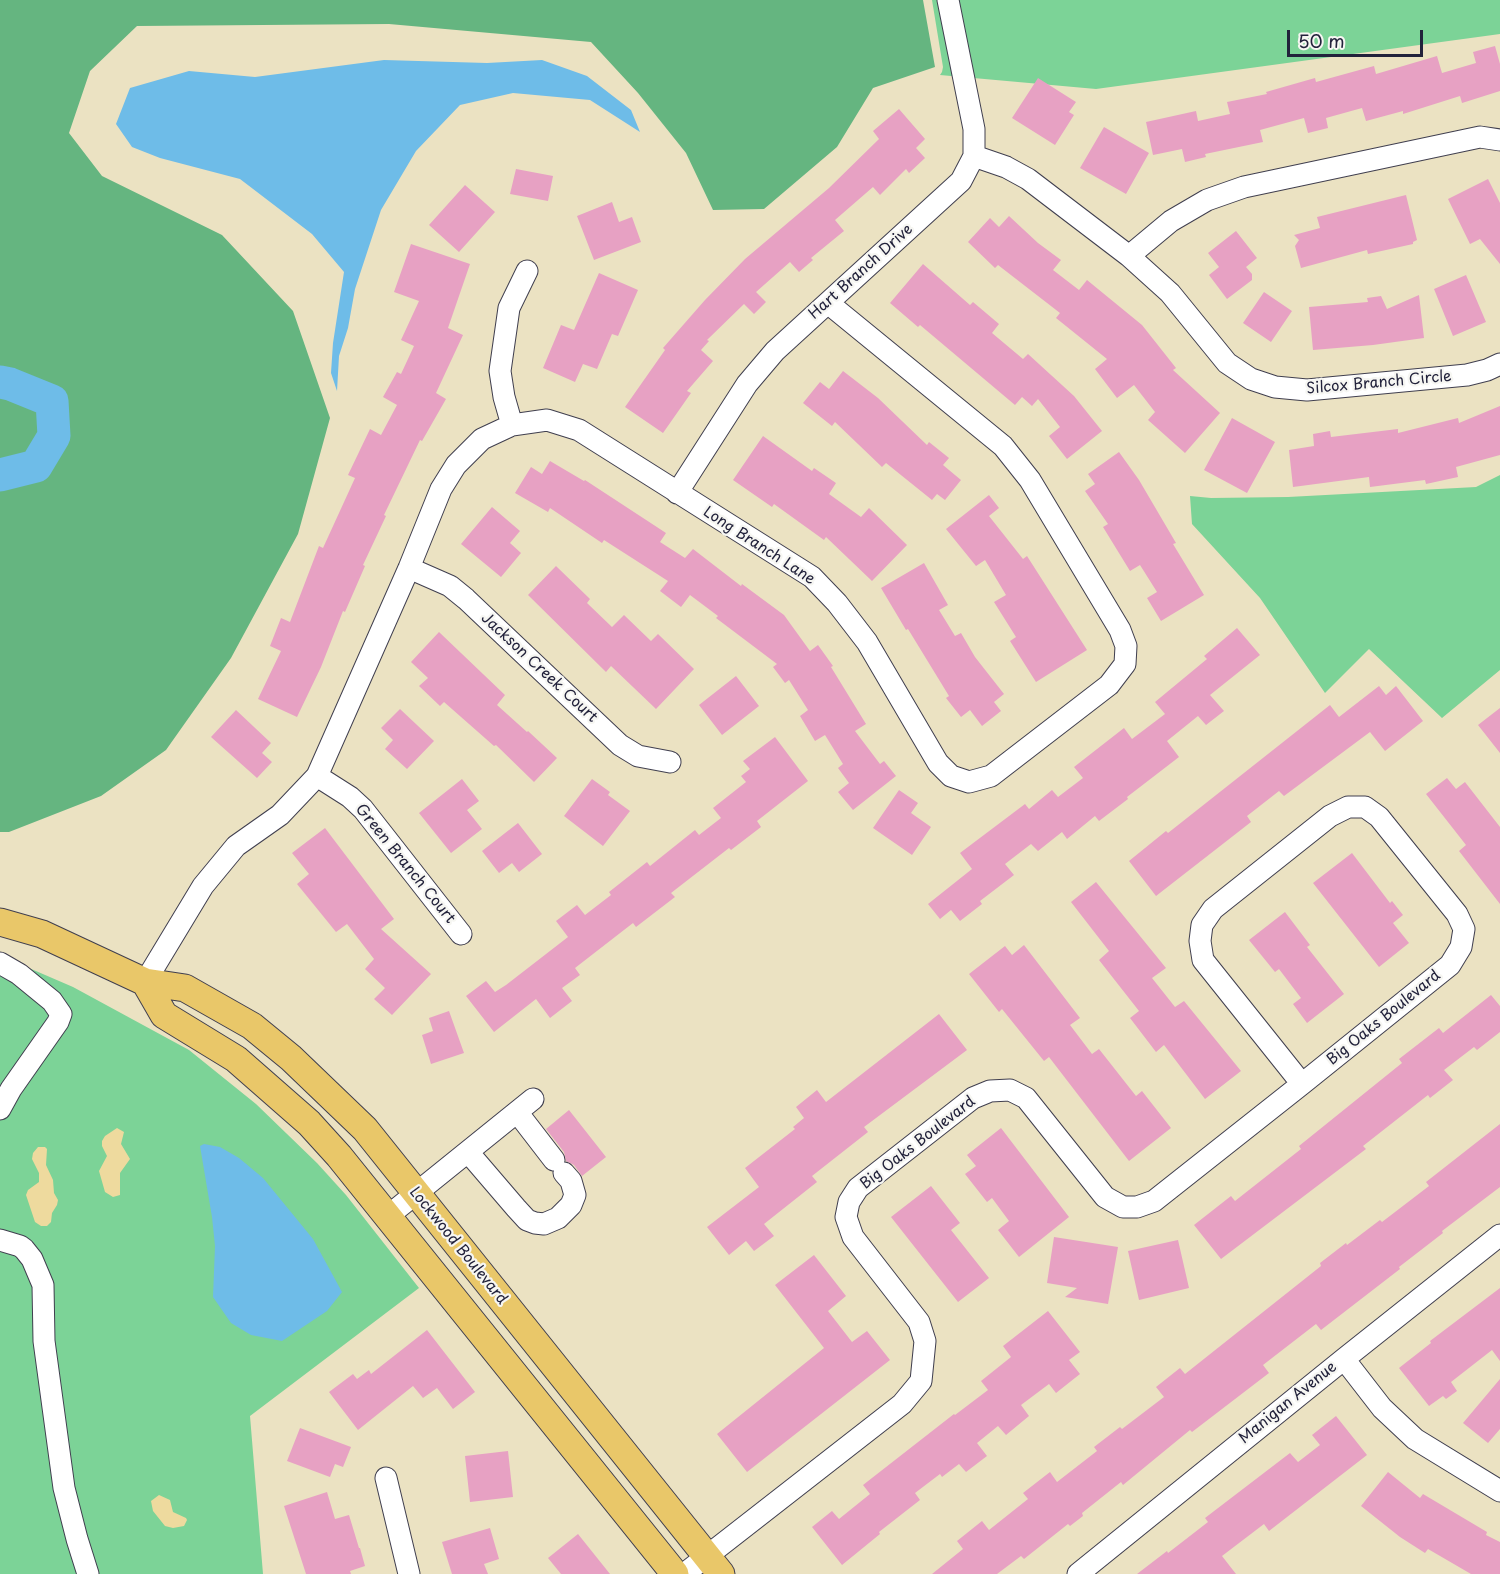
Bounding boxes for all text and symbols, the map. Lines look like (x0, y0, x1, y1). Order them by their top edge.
scale bar (1290, 18, 1426, 56)
text: 50 m (1298, 27, 1345, 54)
street label: Hart Branch Drive (805, 221, 917, 323)
street label: Silcox Branch Circle (1306, 368, 1452, 398)
street label: Long Branch Lane (700, 503, 818, 589)
street label: Jackson Creek Court (477, 609, 601, 727)
street label: Green Branch Court (351, 801, 459, 927)
street label: Big Oaks Boulevard (1324, 967, 1444, 1069)
street label: Big Oaks Boulevard (857, 1093, 979, 1193)
street label: Lockwood Boulevard (405, 1184, 511, 1308)
street label: Manigan Avenue (1236, 1358, 1340, 1448)

